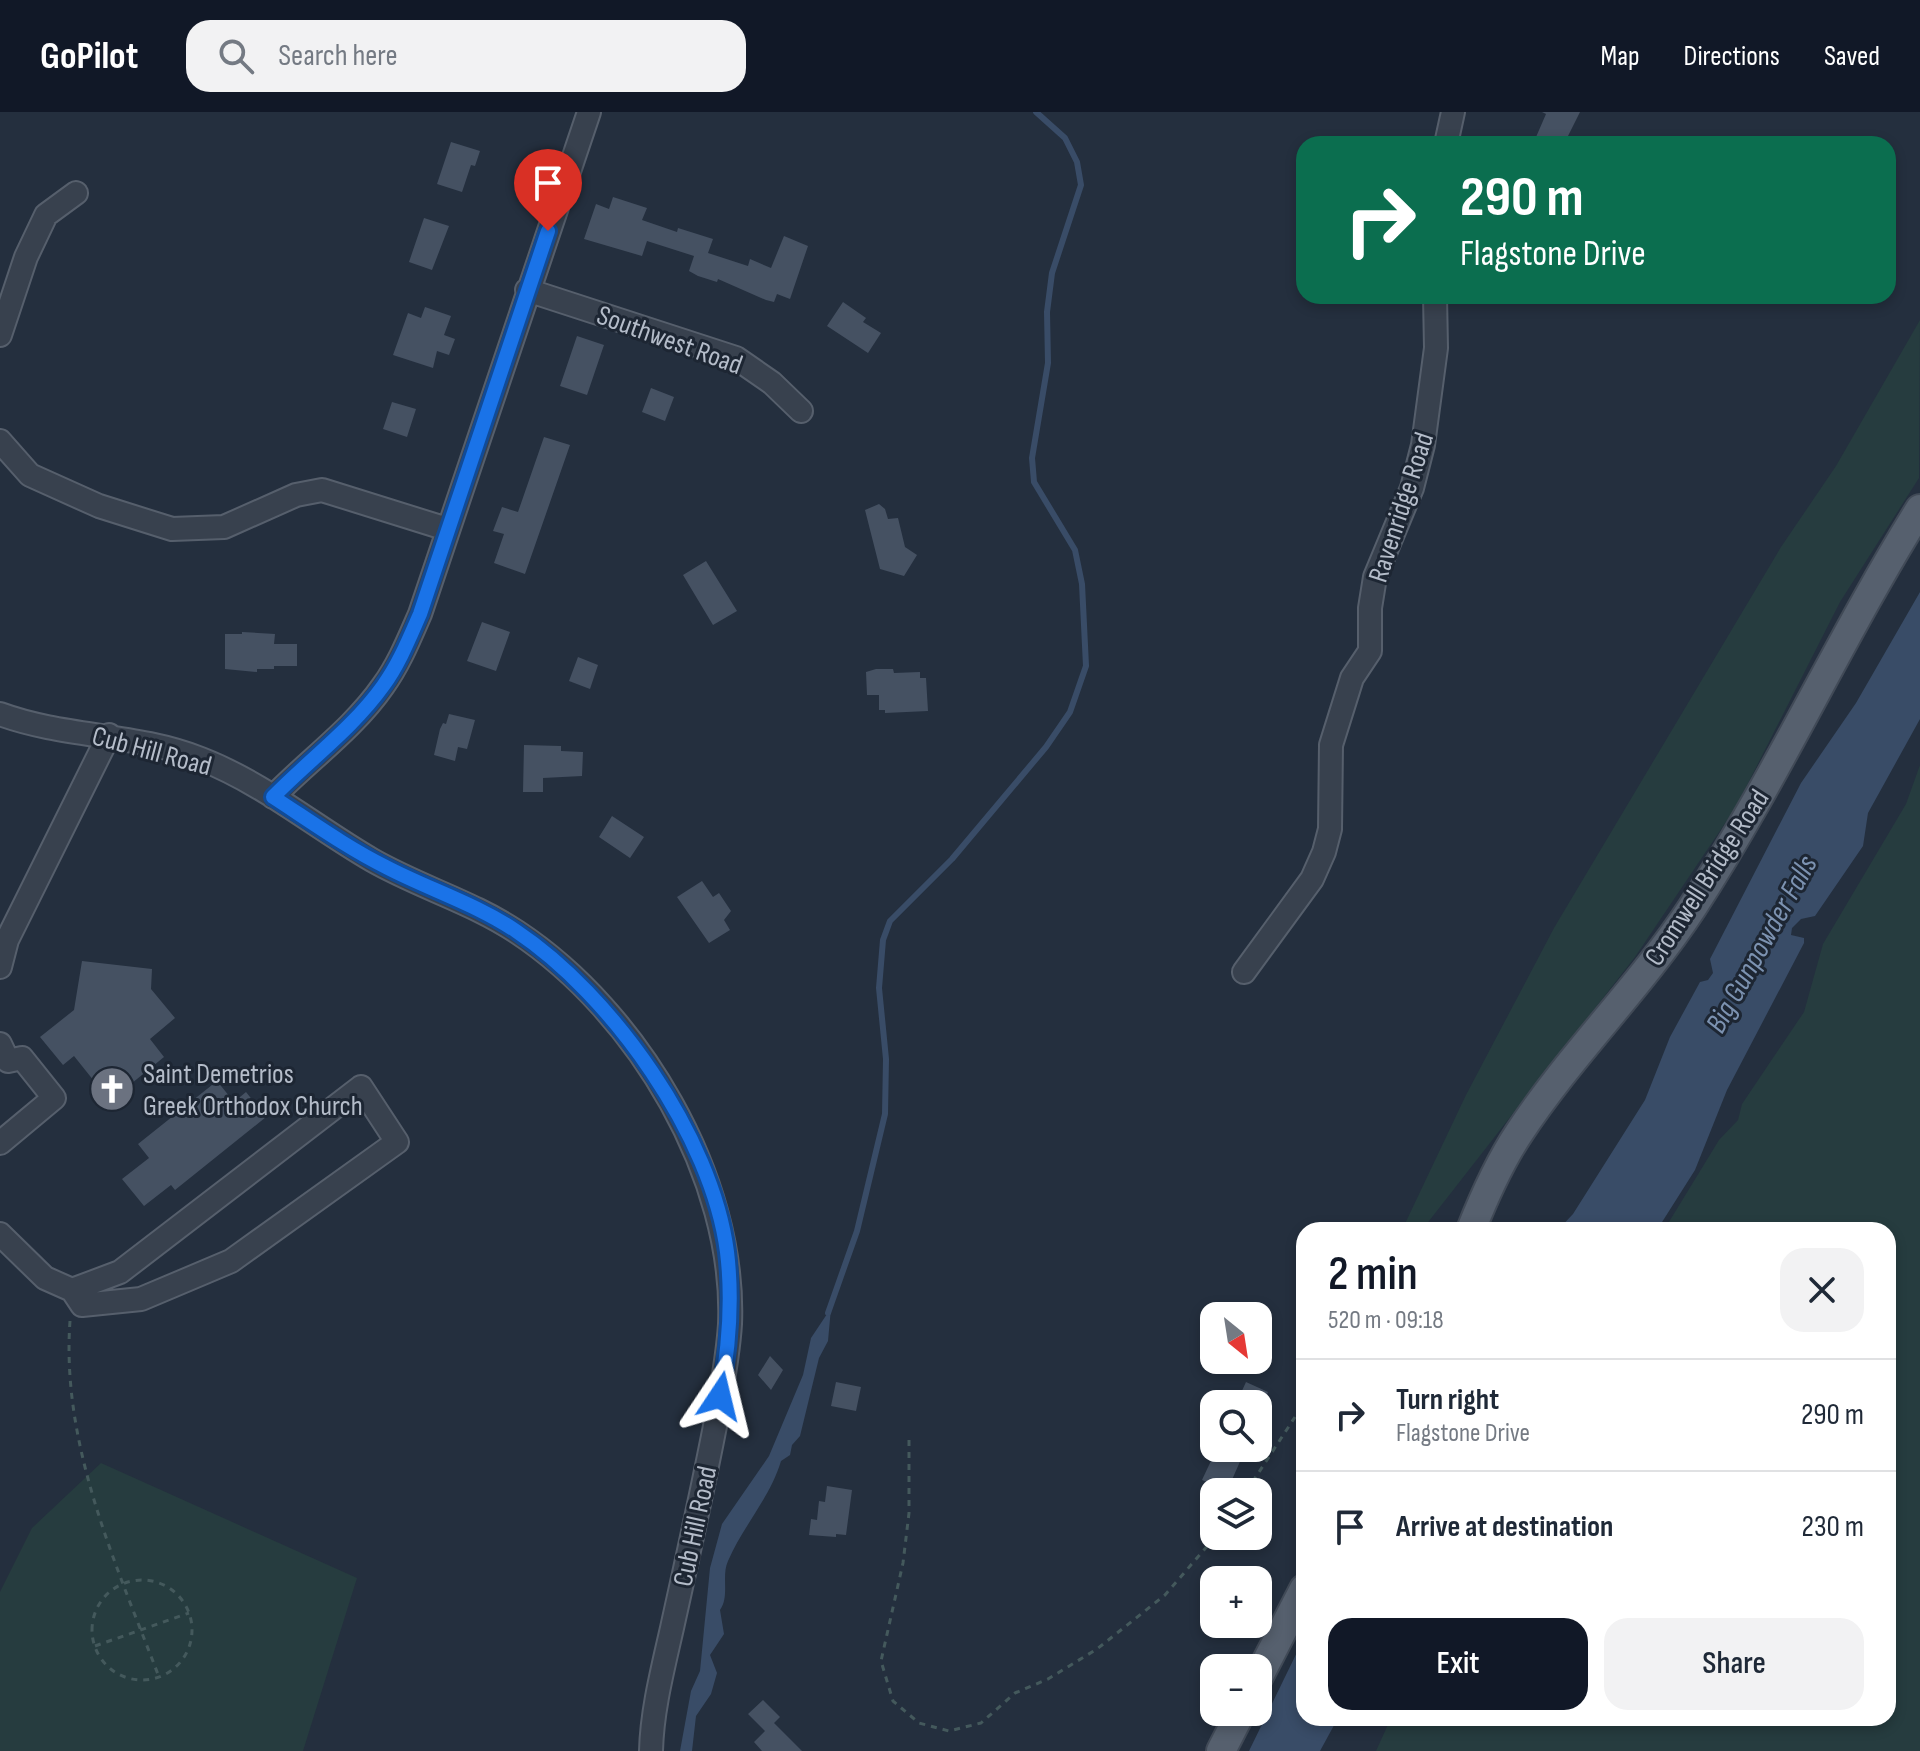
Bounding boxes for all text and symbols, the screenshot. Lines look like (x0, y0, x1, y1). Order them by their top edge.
search box (186, 20, 746, 92)
text: GoPilot (40, 34, 138, 79)
icon: search (214, 34, 258, 78)
text: Search here (278, 38, 398, 74)
text: Map (1601, 40, 1640, 73)
text: Directions (1684, 40, 1780, 73)
text: Saved (1824, 40, 1880, 73)
pin (514, 149, 582, 231)
icon: arrive (526, 161, 570, 205)
text: 290 m (1460, 165, 1584, 232)
icon: right (1328, 168, 1432, 272)
text: Flagstone Drive (1460, 233, 1646, 276)
street label: Southwest Road (592, 299, 747, 382)
street label: Ravenridge Road (1362, 428, 1441, 586)
street label: Cub Hill Road (88, 720, 215, 783)
street label: Cromwell Bridge Road (1638, 784, 1776, 972)
water label: Big Gunpowder Falls (1698, 849, 1826, 1039)
place label: Saint Demetrios Greek Orthodox Church (143, 1058, 363, 1123)
church icon: Saint Demetrios Greek Orthodox Church (88, 1065, 136, 1113)
text: 2 min (1328, 1246, 1418, 1303)
button: close (1780, 1248, 1864, 1332)
north arrow (1200, 1302, 1272, 1374)
map controls (1200, 1302, 1272, 1726)
text: 520 m · 09:18 (1328, 1305, 1444, 1336)
position arrow (678, 1354, 762, 1438)
text: Turn right (1396, 1382, 1499, 1418)
button: search (1200, 1390, 1272, 1462)
icon: right (1328, 1393, 1372, 1437)
text: 290 m (1801, 1397, 1864, 1433)
text: Flagstone Drive (1396, 1418, 1530, 1449)
street label: Cub Hill Road (667, 1463, 724, 1590)
button: layers (1200, 1478, 1272, 1550)
icon: arrive (1328, 1505, 1372, 1549)
text: Arrive at destination (1396, 1509, 1613, 1545)
text: 230 m (1802, 1509, 1864, 1545)
button: + (1200, 1566, 1272, 1638)
button: Exit (1328, 1618, 1588, 1710)
button: Share (1604, 1618, 1864, 1710)
button: − (1200, 1654, 1272, 1726)

